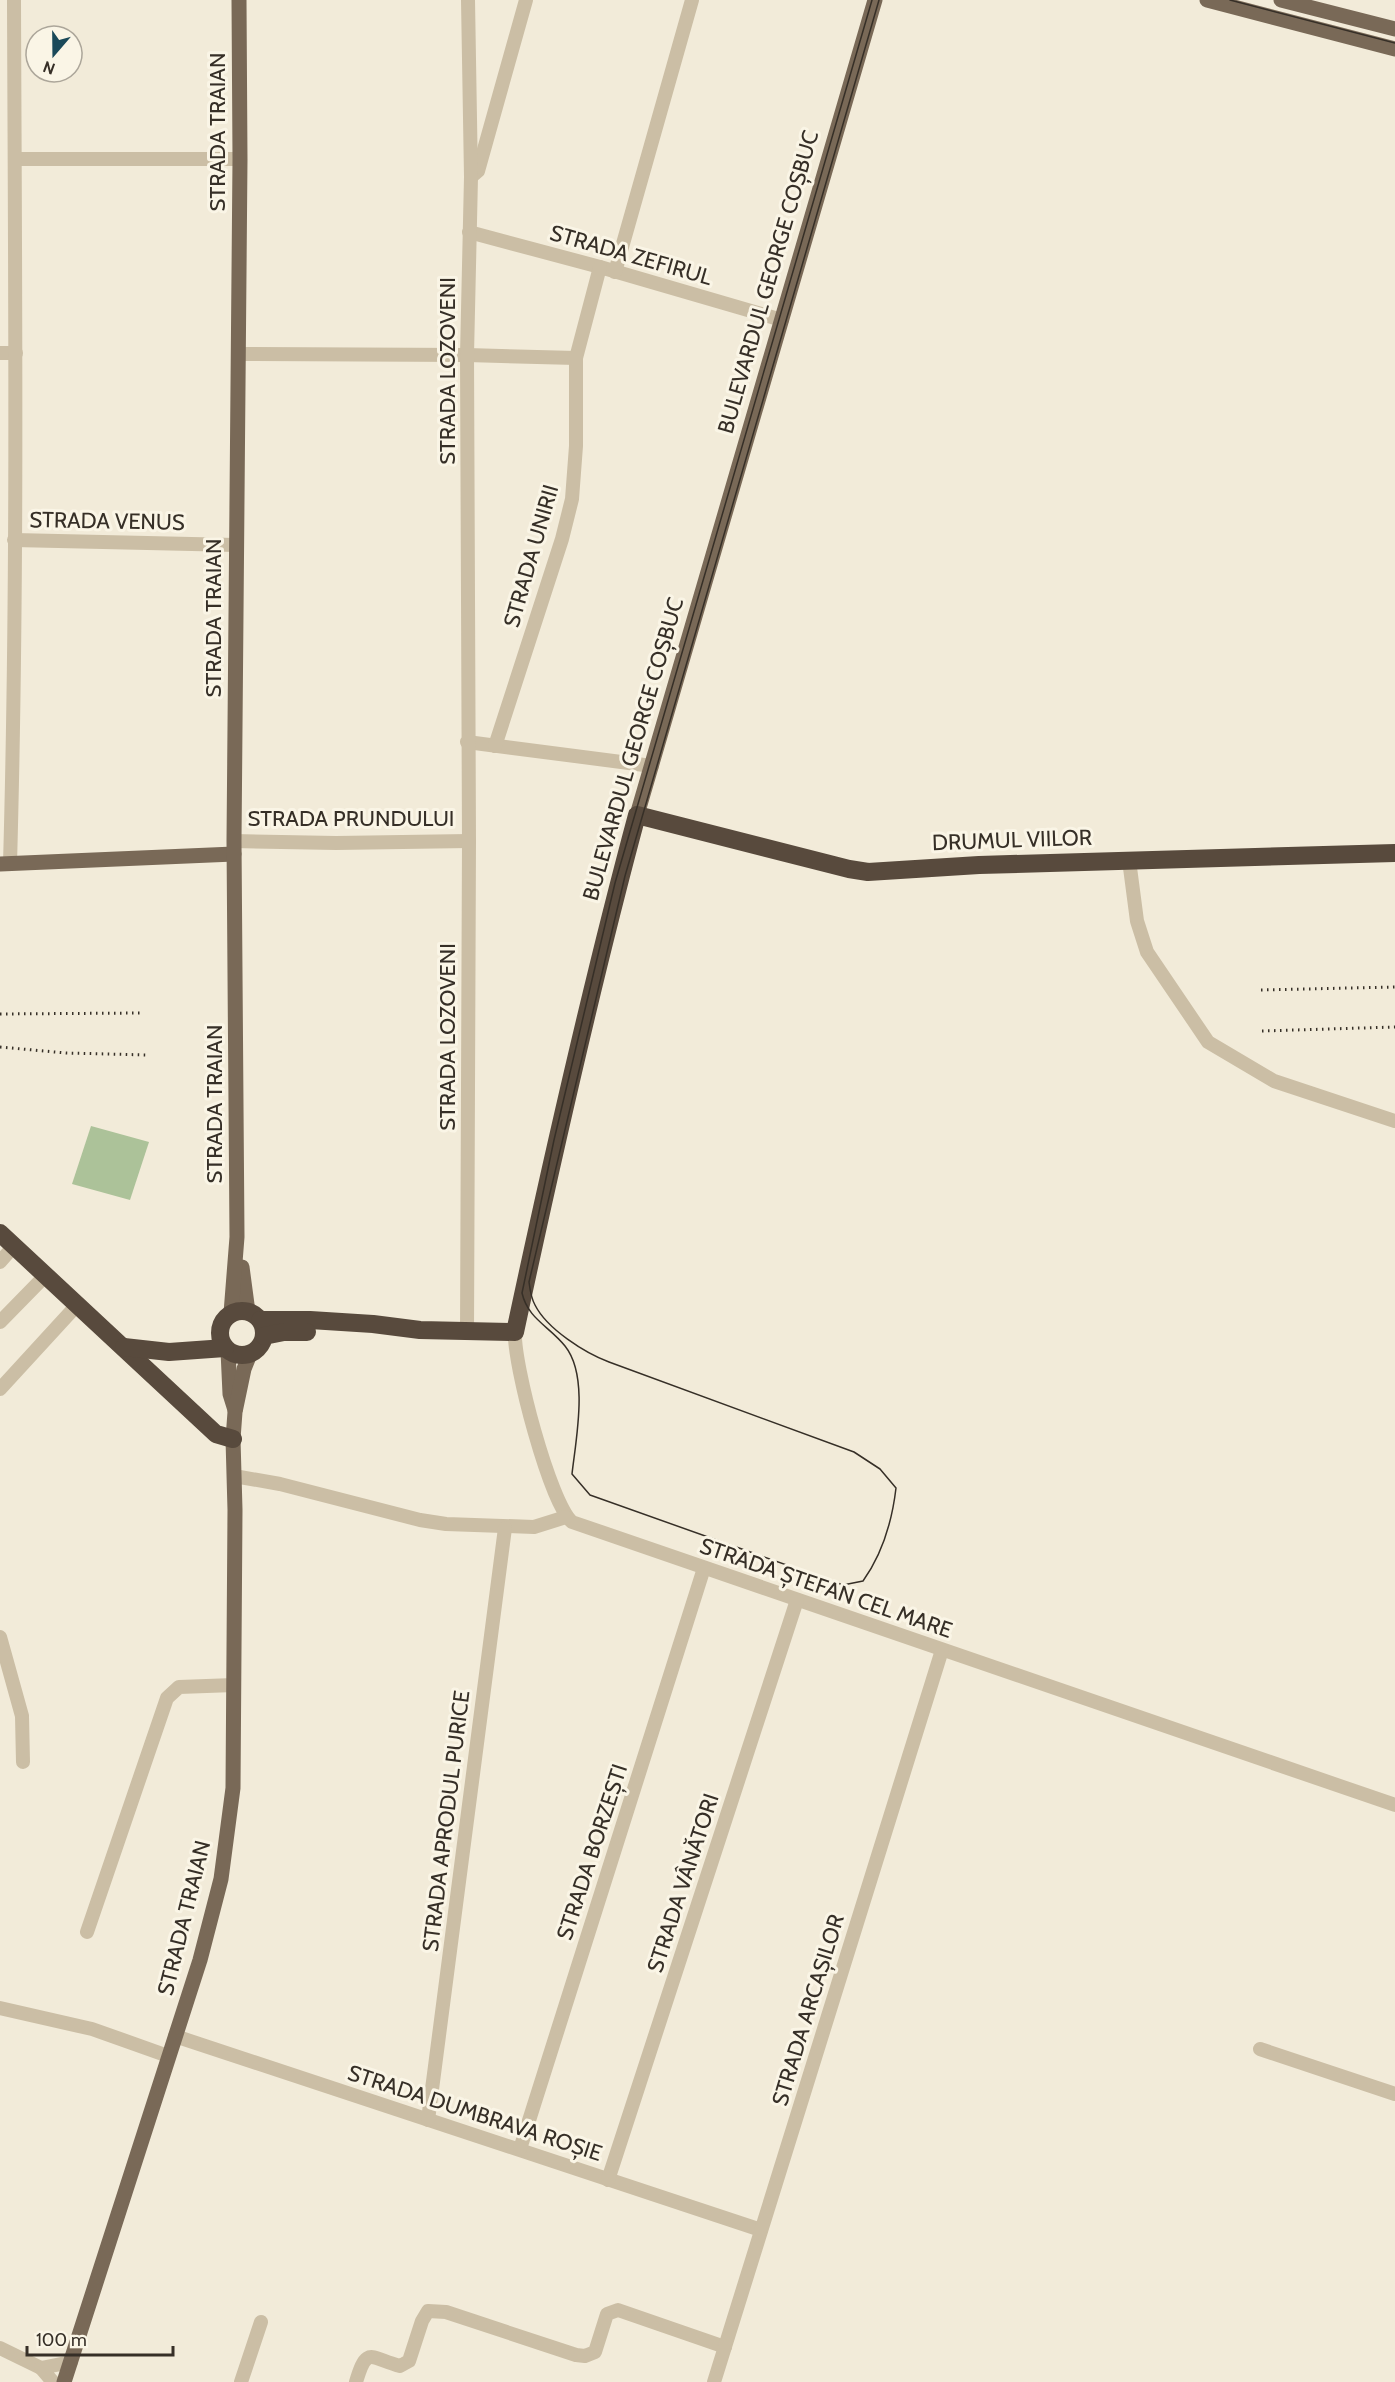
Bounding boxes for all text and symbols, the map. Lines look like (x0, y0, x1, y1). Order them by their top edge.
north arrow (24, 24, 84, 84)
street label: STRADA TRAIAN (204, 53, 231, 211)
text: N (40, 57, 58, 78)
street label: BULEVARDUL GEORGE COȘBUC (712, 127, 825, 437)
street label: STRADA ZEFIRUL (547, 219, 715, 291)
street label: STRADA LOZOVENI (434, 277, 461, 465)
street label: STRADA UNIRII (498, 482, 564, 630)
street label: STRADA VENUS (29, 506, 185, 536)
street label: STRADA TRAIAN (200, 539, 227, 697)
street label: BULEVARDUL GEORGE COȘBUC (577, 594, 690, 904)
street label: STRADA PRUNDULUI (248, 805, 454, 832)
street label: DRUMUL VIILOR (932, 824, 1092, 856)
street label: STRADA LOZOVENI (434, 943, 461, 1131)
street label: STRADA TRAIAN (201, 1025, 228, 1183)
street label: STRADA ȘTEFAN CEL MARE (696, 1532, 956, 1645)
street label: STRADA APRODUL PURICE (417, 1689, 475, 1953)
street label: STRADA BORZEȘTI (551, 1761, 634, 1944)
street label: STRADA VÂNĂTORI (641, 1790, 725, 1976)
street label: STRADA TRAIAN (152, 1838, 216, 1998)
street label: STRADA ARCAȘILOR (766, 1911, 851, 2109)
street label: STRADA DUMBRAVA ROȘIE (344, 2059, 606, 2168)
scale bar (27, 2319, 172, 2357)
text: 100 m (36, 2329, 87, 2351)

